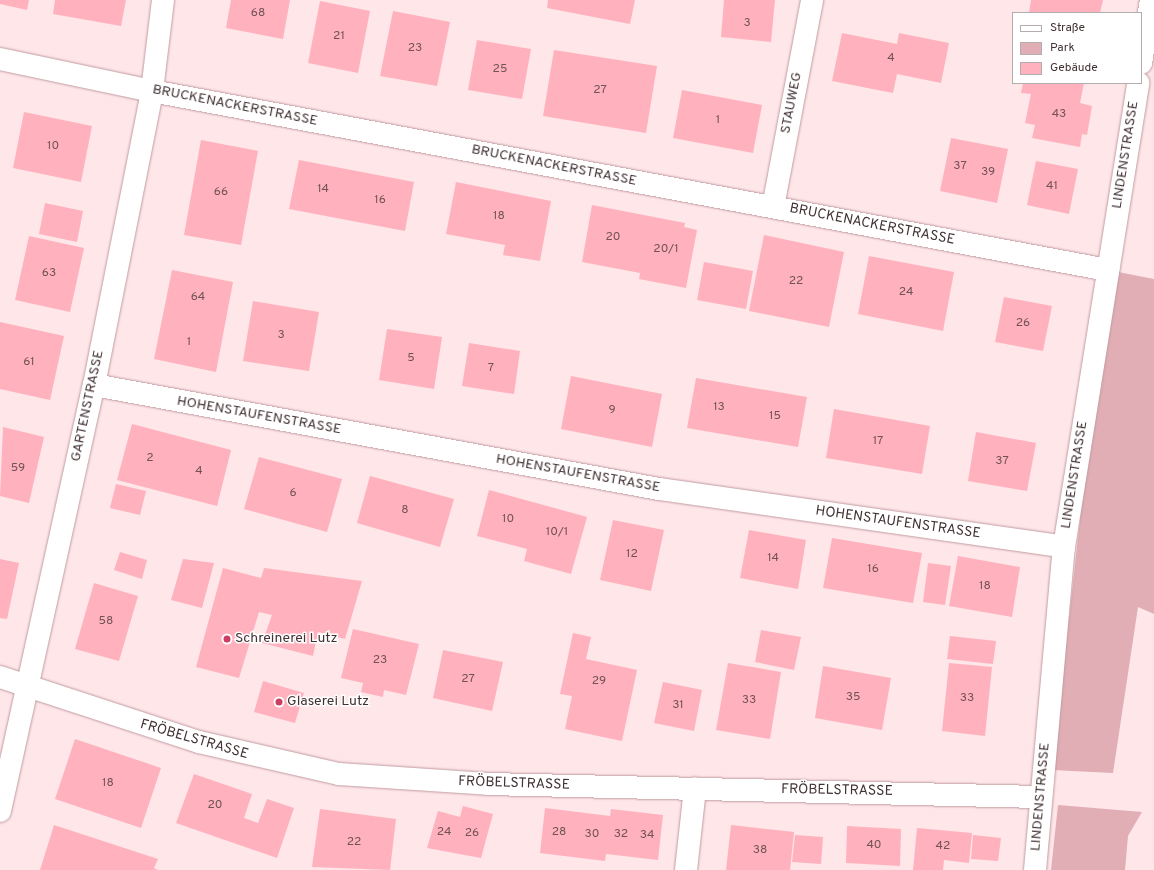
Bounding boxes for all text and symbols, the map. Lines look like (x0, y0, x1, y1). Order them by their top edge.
house number: 68 (251, 7, 265, 21)
legend (1012, 12, 1142, 84)
house number: 3 (743, 17, 751, 31)
text: Straße (1050, 20, 1085, 36)
house number: 21 (333, 30, 345, 44)
text: Park (1050, 40, 1075, 56)
house number: 23 (408, 42, 422, 56)
house number: 4 (887, 52, 895, 66)
text: Gebäude (1050, 60, 1098, 76)
house number: 25 (493, 63, 507, 77)
street label: STAUWEG (778, 71, 806, 135)
street label: BRUCKENACKERSTRASSE (151, 82, 319, 130)
house number: 27 (593, 84, 607, 98)
street label: LINDENSTRASSE (1109, 100, 1143, 210)
house number: 43 (1052, 108, 1066, 122)
house number: 1 (716, 114, 720, 128)
house number: 10 (47, 140, 59, 154)
street label: BRUCKENACKERSTRASSE (470, 142, 638, 190)
house number: 37 (953, 160, 967, 174)
house number: 39 (981, 166, 995, 180)
house number: 41 (1046, 180, 1058, 194)
house number: 14 (317, 183, 329, 197)
house number: 66 (214, 186, 228, 200)
house number: 16 (374, 194, 386, 208)
street label: BRUCKENACKERSTRASSE (788, 201, 956, 249)
house number: 18 (493, 210, 505, 224)
house number: 20 (605, 231, 621, 245)
house number: 20/1 (653, 243, 679, 257)
house number: 63 (42, 267, 56, 281)
house number: 22 (789, 275, 803, 289)
house number: 24 (899, 286, 913, 300)
house number: 64 (191, 291, 205, 305)
house number: 26 (1016, 317, 1030, 331)
house number: 3 (277, 329, 285, 343)
house number: 1 (187, 336, 191, 350)
street label: GARTENSTRASSE (68, 349, 108, 463)
house number: 5 (407, 352, 415, 366)
house number: 61 (23, 356, 35, 370)
house number: 7 (488, 362, 494, 376)
street label: HOHENSTAUFENSTRASSE (175, 393, 343, 439)
house number: 13 (713, 401, 725, 415)
house number: 9 (608, 404, 616, 418)
house number: 15 (769, 410, 781, 424)
street label: LINDENSTRASSE (1058, 420, 1092, 530)
house number: 17 (873, 435, 883, 449)
street label: HOHENSTAUFENSTRASSE (494, 451, 662, 497)
house number: 2 (146, 452, 154, 466)
house number: 37 (995, 455, 1009, 469)
house number: 59 (11, 462, 25, 476)
house number: 4 (195, 465, 203, 479)
house number: 6 (289, 487, 297, 501)
street label: HOHENSTAUFENSTRASSE (814, 503, 982, 543)
house number: 8 (401, 504, 409, 518)
house number: 10 (502, 513, 514, 527)
house number: 10/1 (546, 526, 568, 540)
house number: 12 (626, 548, 638, 562)
house number: 14 (767, 552, 779, 566)
house number: 16 (867, 563, 879, 577)
house number: 18 (979, 580, 991, 594)
house number: 58 (99, 615, 113, 629)
place label: Schreinerei Lutz (235, 631, 338, 647)
marker: Schreinerei Lutz (222, 634, 232, 644)
house number: 23 (373, 654, 387, 668)
house number: 27 (461, 673, 475, 687)
house number: 29 (592, 675, 606, 689)
house number: 35 (846, 691, 860, 705)
house number: 33 (960, 692, 974, 706)
place label: Glaserei Lutz (287, 694, 369, 710)
house number: 33 (742, 694, 756, 708)
marker: Glaserei Lutz (274, 697, 284, 707)
house number: 31 (672, 699, 684, 713)
street label: FRÖBELSTRASSE (138, 717, 250, 763)
street label: LINDENSTRASSE (1028, 742, 1054, 852)
street label: FRÖBELSTRASSE (458, 774, 570, 794)
house number: 18 (102, 777, 114, 791)
street label: FRÖBELSTRASSE (781, 782, 893, 800)
house number: 20 (207, 799, 223, 813)
house number: 24 (437, 826, 451, 840)
house number: 28 (552, 826, 566, 840)
house number: 26 (465, 827, 479, 841)
house number: 30 (585, 828, 599, 842)
house number: 32 (614, 828, 628, 842)
house number: 34 (640, 829, 654, 843)
house number: 22 (347, 836, 361, 850)
house number: 40 (866, 839, 882, 853)
house number: 42 (936, 840, 950, 854)
house number: 38 (753, 844, 767, 858)

